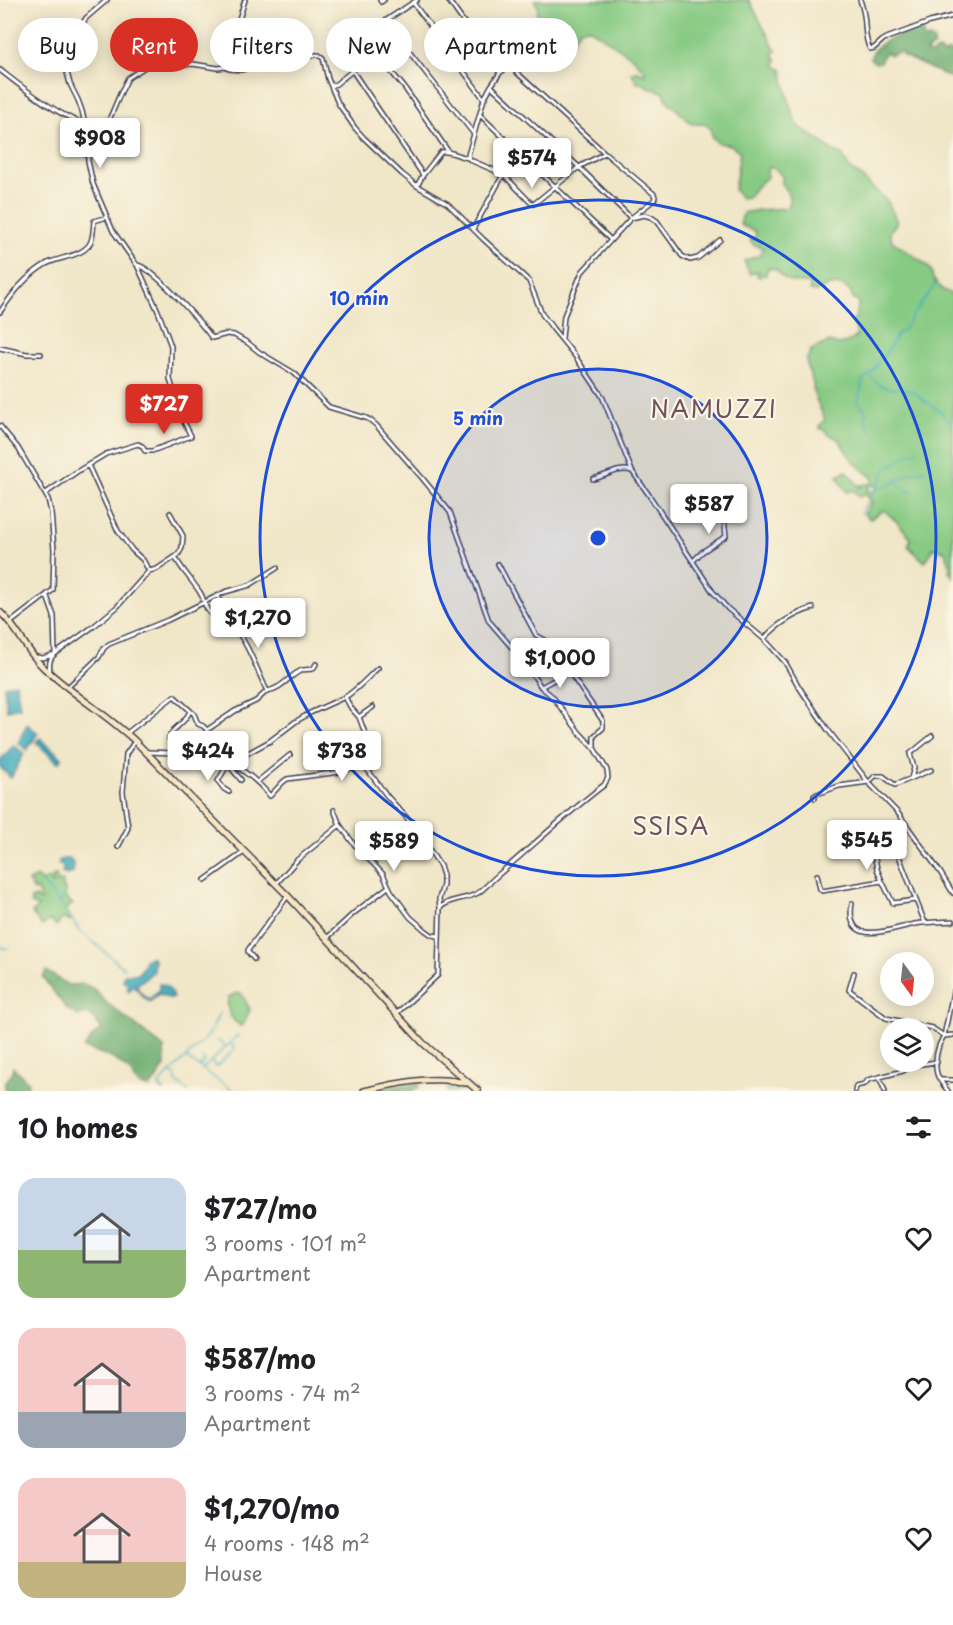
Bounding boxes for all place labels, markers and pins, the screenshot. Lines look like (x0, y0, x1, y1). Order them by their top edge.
pin: $908 (64, 118, 136, 169)
pin: $574 (496, 138, 568, 189)
pin: $727 (128, 384, 200, 435)
pin: $587 (673, 484, 745, 535)
centre of rings (588, 528, 608, 548)
pin: $1,270 (209, 598, 307, 649)
pin: $1,000 (511, 638, 609, 689)
pin: $424 (172, 731, 244, 782)
pin: $738 (306, 731, 378, 782)
pin: $545 (831, 820, 903, 871)
pin: $589 (358, 821, 430, 872)

